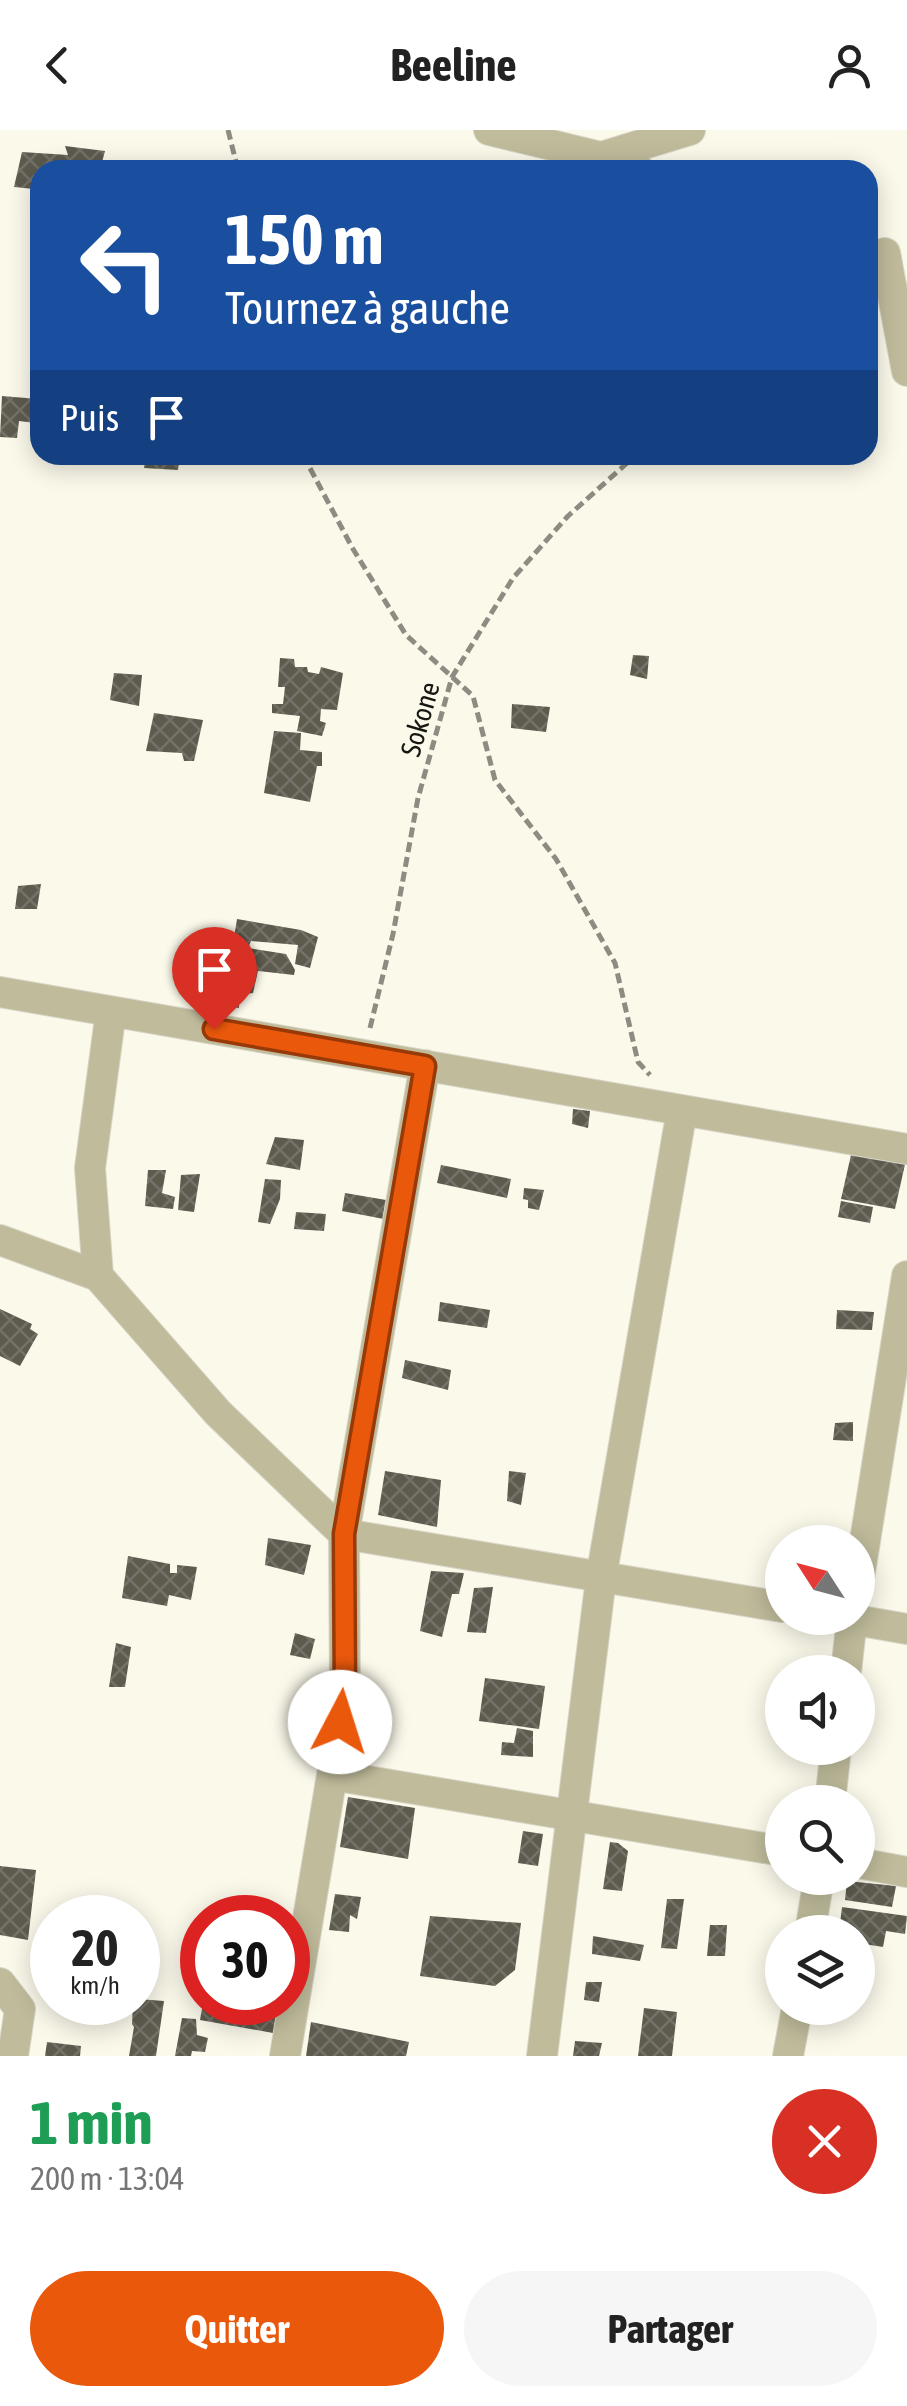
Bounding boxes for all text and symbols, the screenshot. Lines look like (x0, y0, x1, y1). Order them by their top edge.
icon: back (30, 38, 85, 93)
icon: person (822, 38, 877, 93)
text: Beeline (390, 39, 517, 91)
text: 150 m (225, 199, 384, 279)
icon: left (60, 200, 190, 330)
text: Tournez à gauche (225, 282, 510, 334)
icon: arrive (139, 390, 194, 445)
text: Puis (60, 396, 119, 439)
street label: Sokone (394, 678, 446, 760)
pin (172, 927, 257, 1030)
icon: arrive (187, 942, 242, 997)
north arrow (765, 1525, 875, 1635)
map controls (765, 1525, 875, 2025)
button: sound (765, 1655, 875, 1765)
position arrow (288, 1670, 392, 1774)
button: search (765, 1785, 875, 1895)
speed limit sign: 30 (180, 1895, 310, 2025)
button: layers (765, 1915, 875, 2025)
text: 20 (71, 1919, 118, 1977)
text: km/h (70, 1971, 120, 1999)
text: 1 min (30, 2088, 153, 2157)
button: close (772, 2089, 877, 2194)
text: 200 m · 13:04 (30, 2160, 185, 2197)
button: Quitter (30, 2271, 444, 2386)
button: Partager (464, 2271, 877, 2386)

